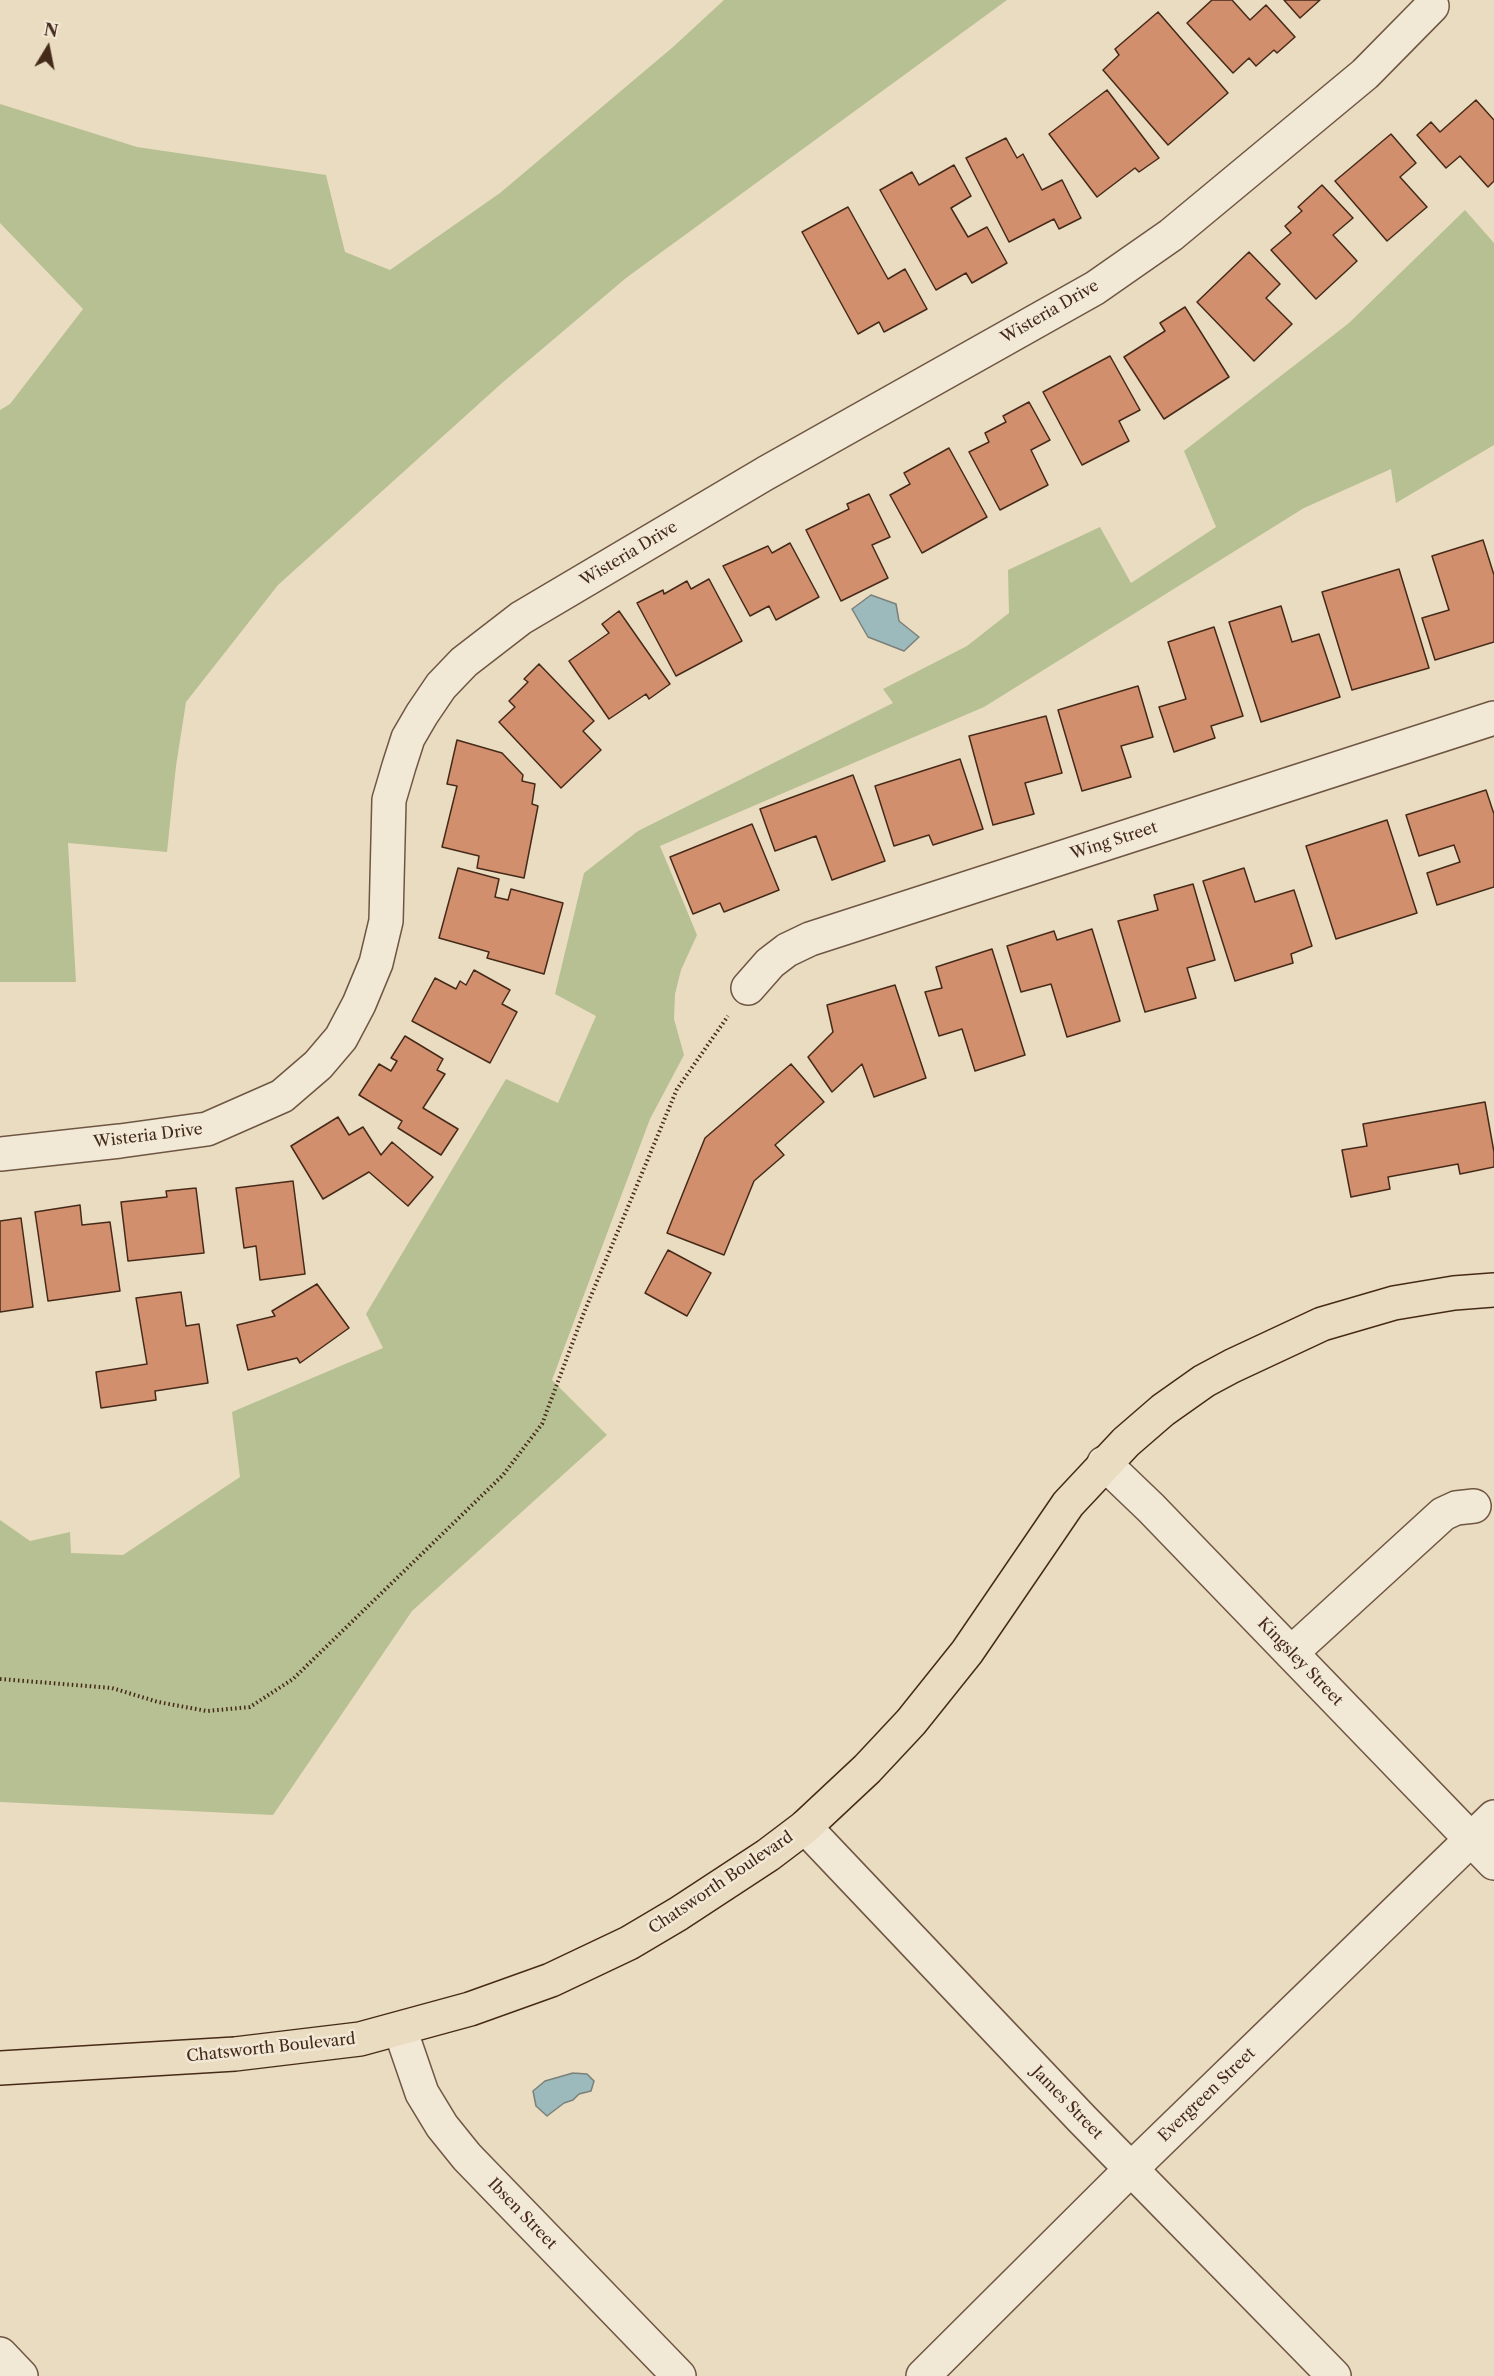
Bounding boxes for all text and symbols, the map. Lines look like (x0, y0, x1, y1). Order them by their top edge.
north arrow (18, 18, 78, 78)
text: N (43, 19, 60, 41)
street label: Wisteria Drive (998, 276, 1102, 348)
street label: Wisteria Drive (577, 518, 681, 590)
street label: Wing Street (1068, 818, 1160, 864)
street label: Wisteria Drive (92, 1120, 204, 1152)
street label: Kingsley Street (1253, 1614, 1347, 1710)
street label: Chatsworth Boulevard (645, 1828, 797, 1938)
street label: Chatsworth Boulevard (186, 2030, 356, 2066)
street label: Evergreen Street (1155, 2044, 1259, 2146)
street label: James Street (1027, 2062, 1107, 2144)
street label: Ibsen Street (483, 2175, 561, 2253)

